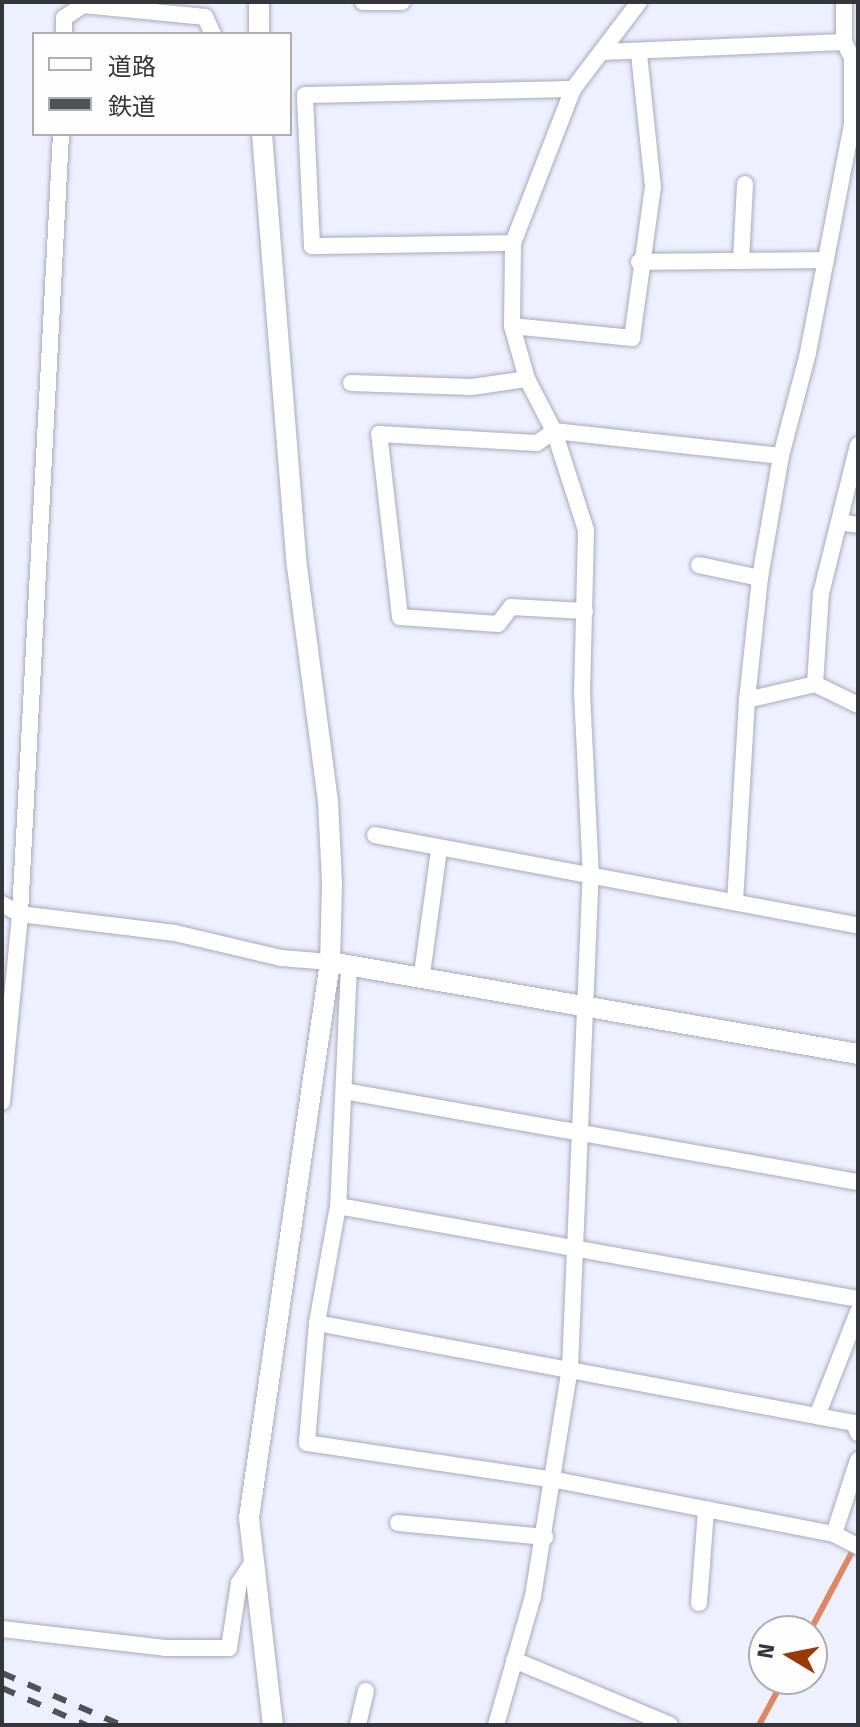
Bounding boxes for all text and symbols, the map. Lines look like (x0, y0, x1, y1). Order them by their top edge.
legend (32, 32, 292, 136)
text: 道路 (108, 53, 156, 81)
text: 鉄道 (108, 93, 156, 121)
north arrow (748, 1615, 828, 1695)
text: N (751, 1642, 780, 1661)

